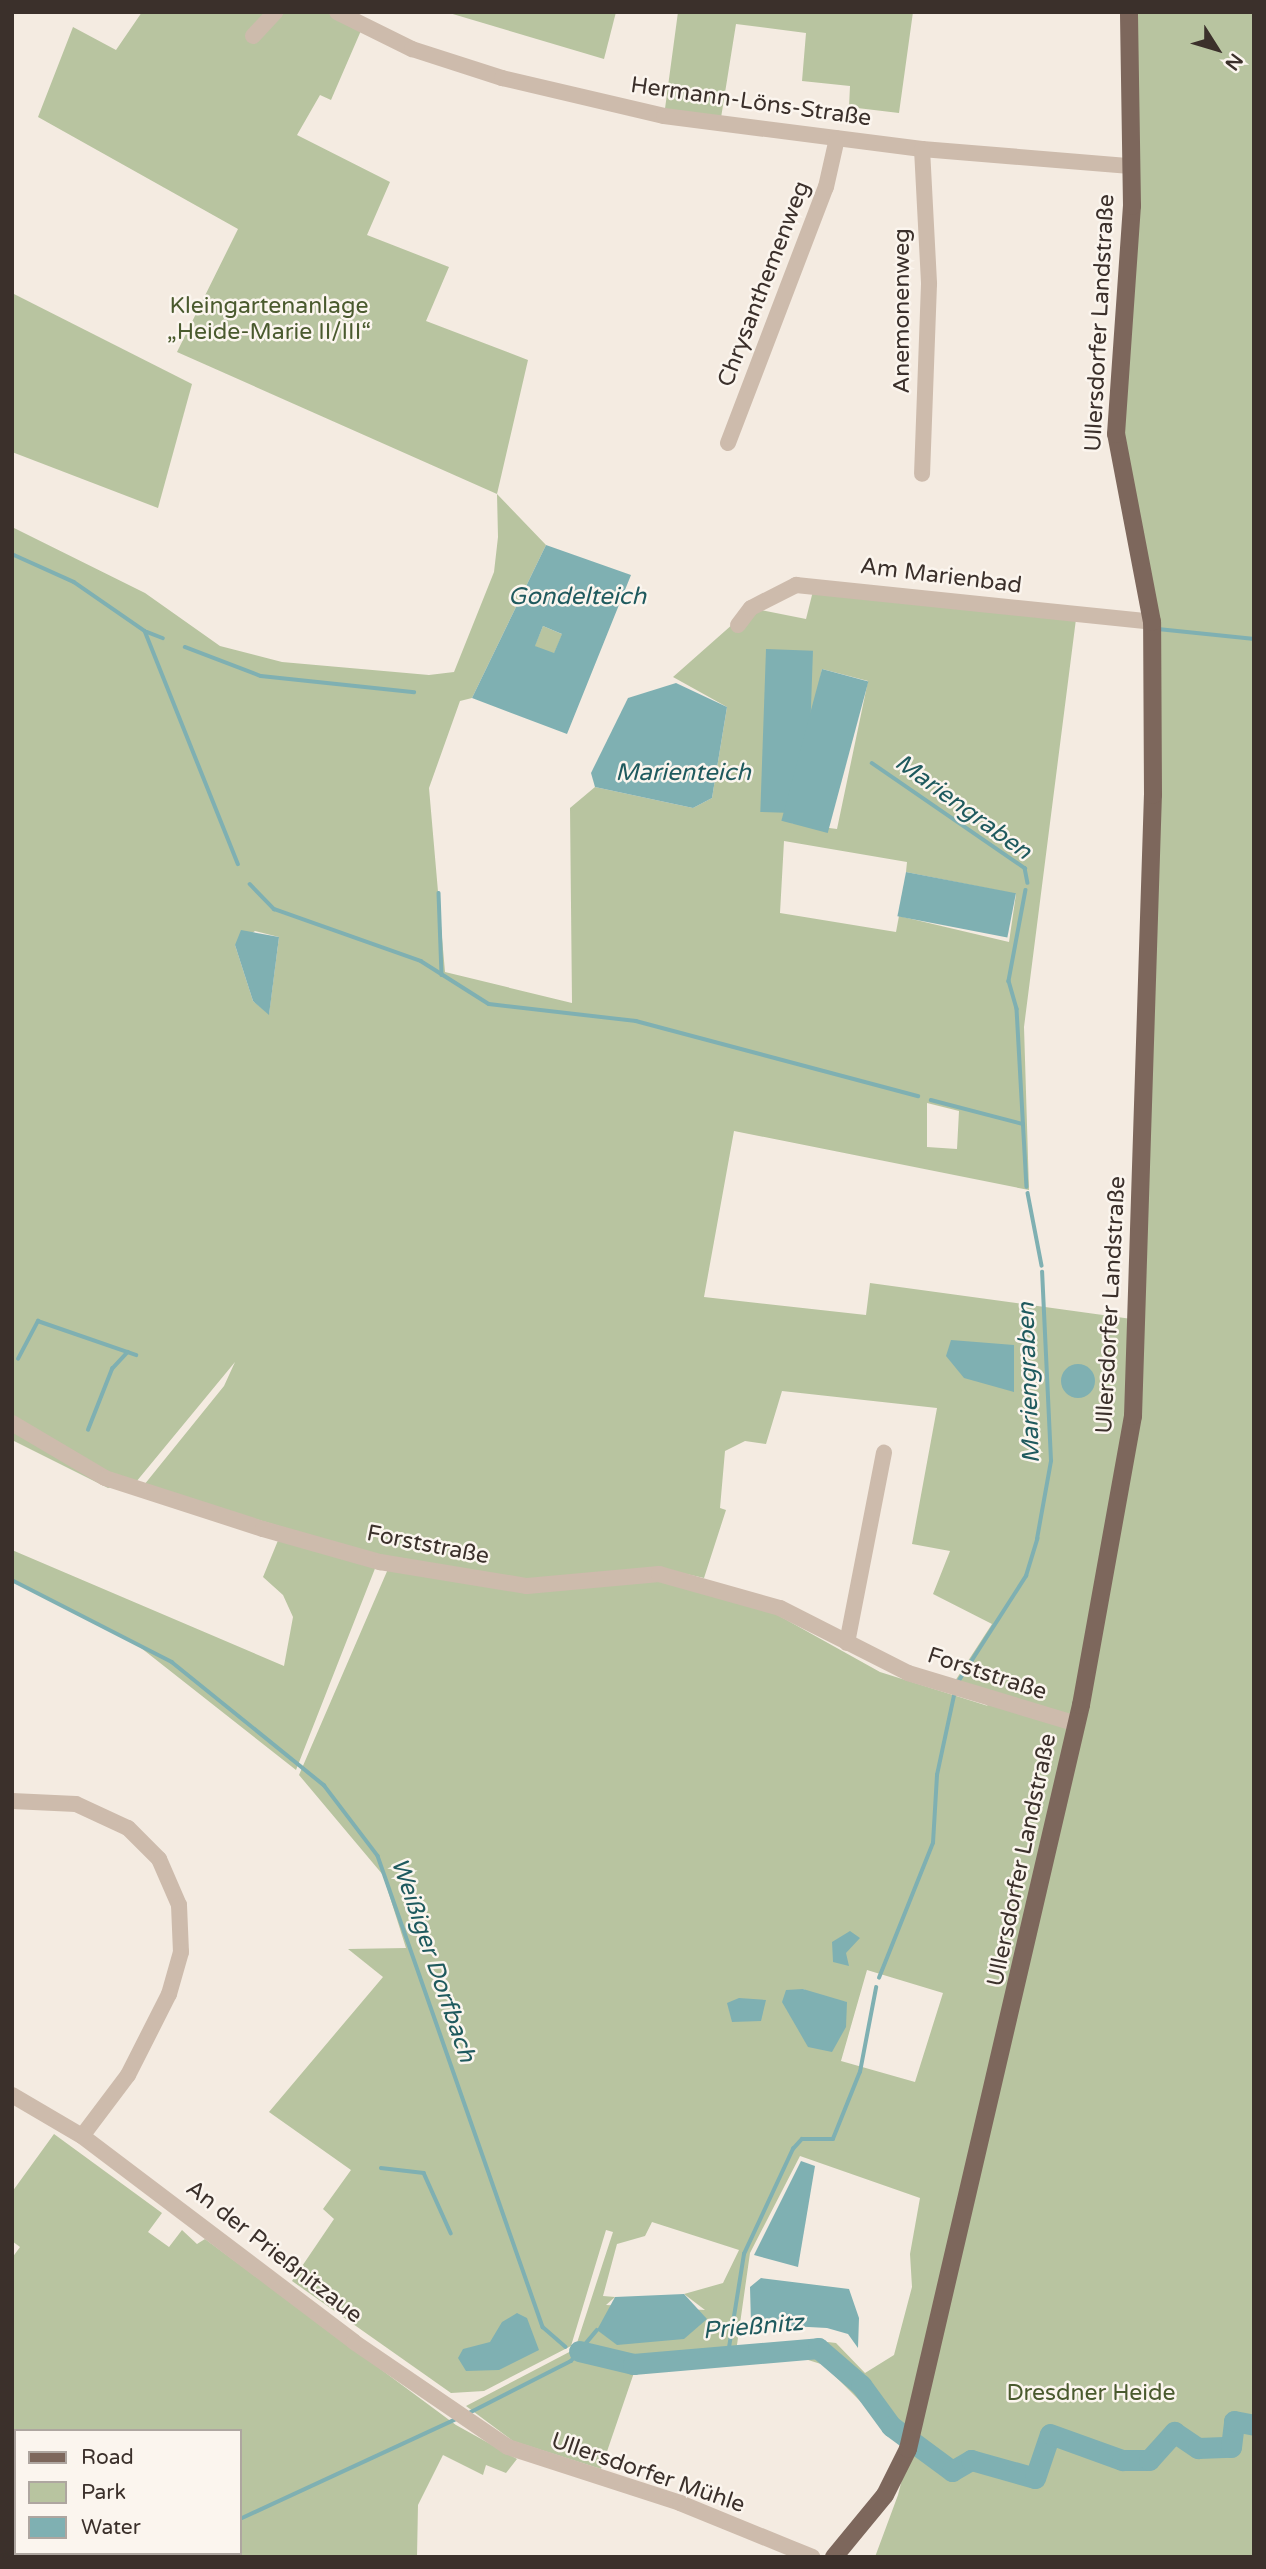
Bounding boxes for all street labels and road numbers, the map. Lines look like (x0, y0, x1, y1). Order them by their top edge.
street label: Hermann-Löns-Straße (629, 71, 873, 133)
street label: Chrysanthemenweg (712, 177, 816, 391)
street label: Ullersdorfer Landstraße (1079, 194, 1121, 452)
street label: Anemonenweg (888, 228, 916, 394)
street label: Am Marienbad (859, 552, 1023, 600)
street label: Ullersdorfer Landstraße (1090, 1176, 1132, 1434)
street label: Forststraße (364, 1520, 492, 1570)
street label: Forststraße (924, 1642, 1050, 1706)
street label: Ullersdorfer Landstraße (982, 1731, 1062, 1989)
street label: An der Prießnitzaue (180, 2175, 368, 2329)
street label: Ullersdorfer Mühle (547, 2427, 749, 2519)

